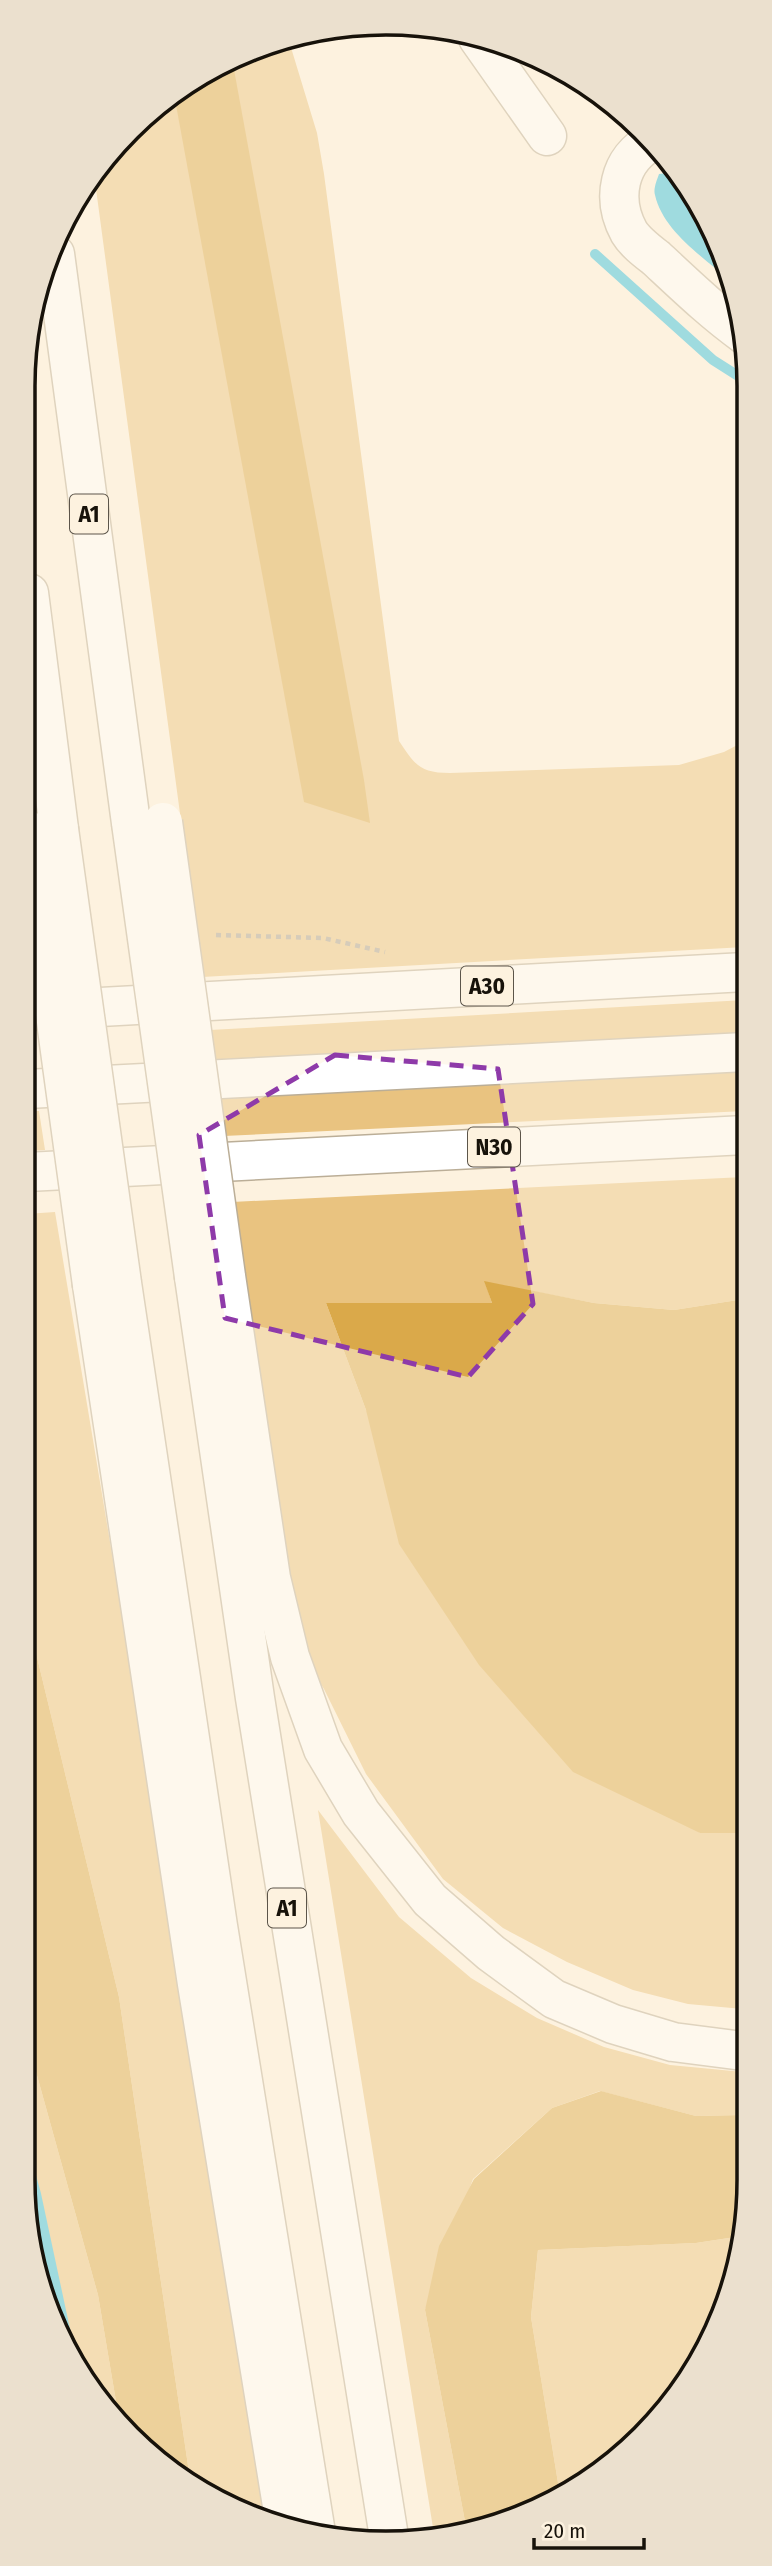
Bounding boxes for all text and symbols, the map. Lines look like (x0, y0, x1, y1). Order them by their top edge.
road number: A1 (70, 494, 108, 534)
road number: A30 (461, 967, 513, 1006)
road number: N30 (468, 1128, 520, 1166)
road number: A1 (268, 1888, 306, 1927)
scale bar (534, 2506, 644, 2550)
text: 20 m (544, 2518, 585, 2544)

